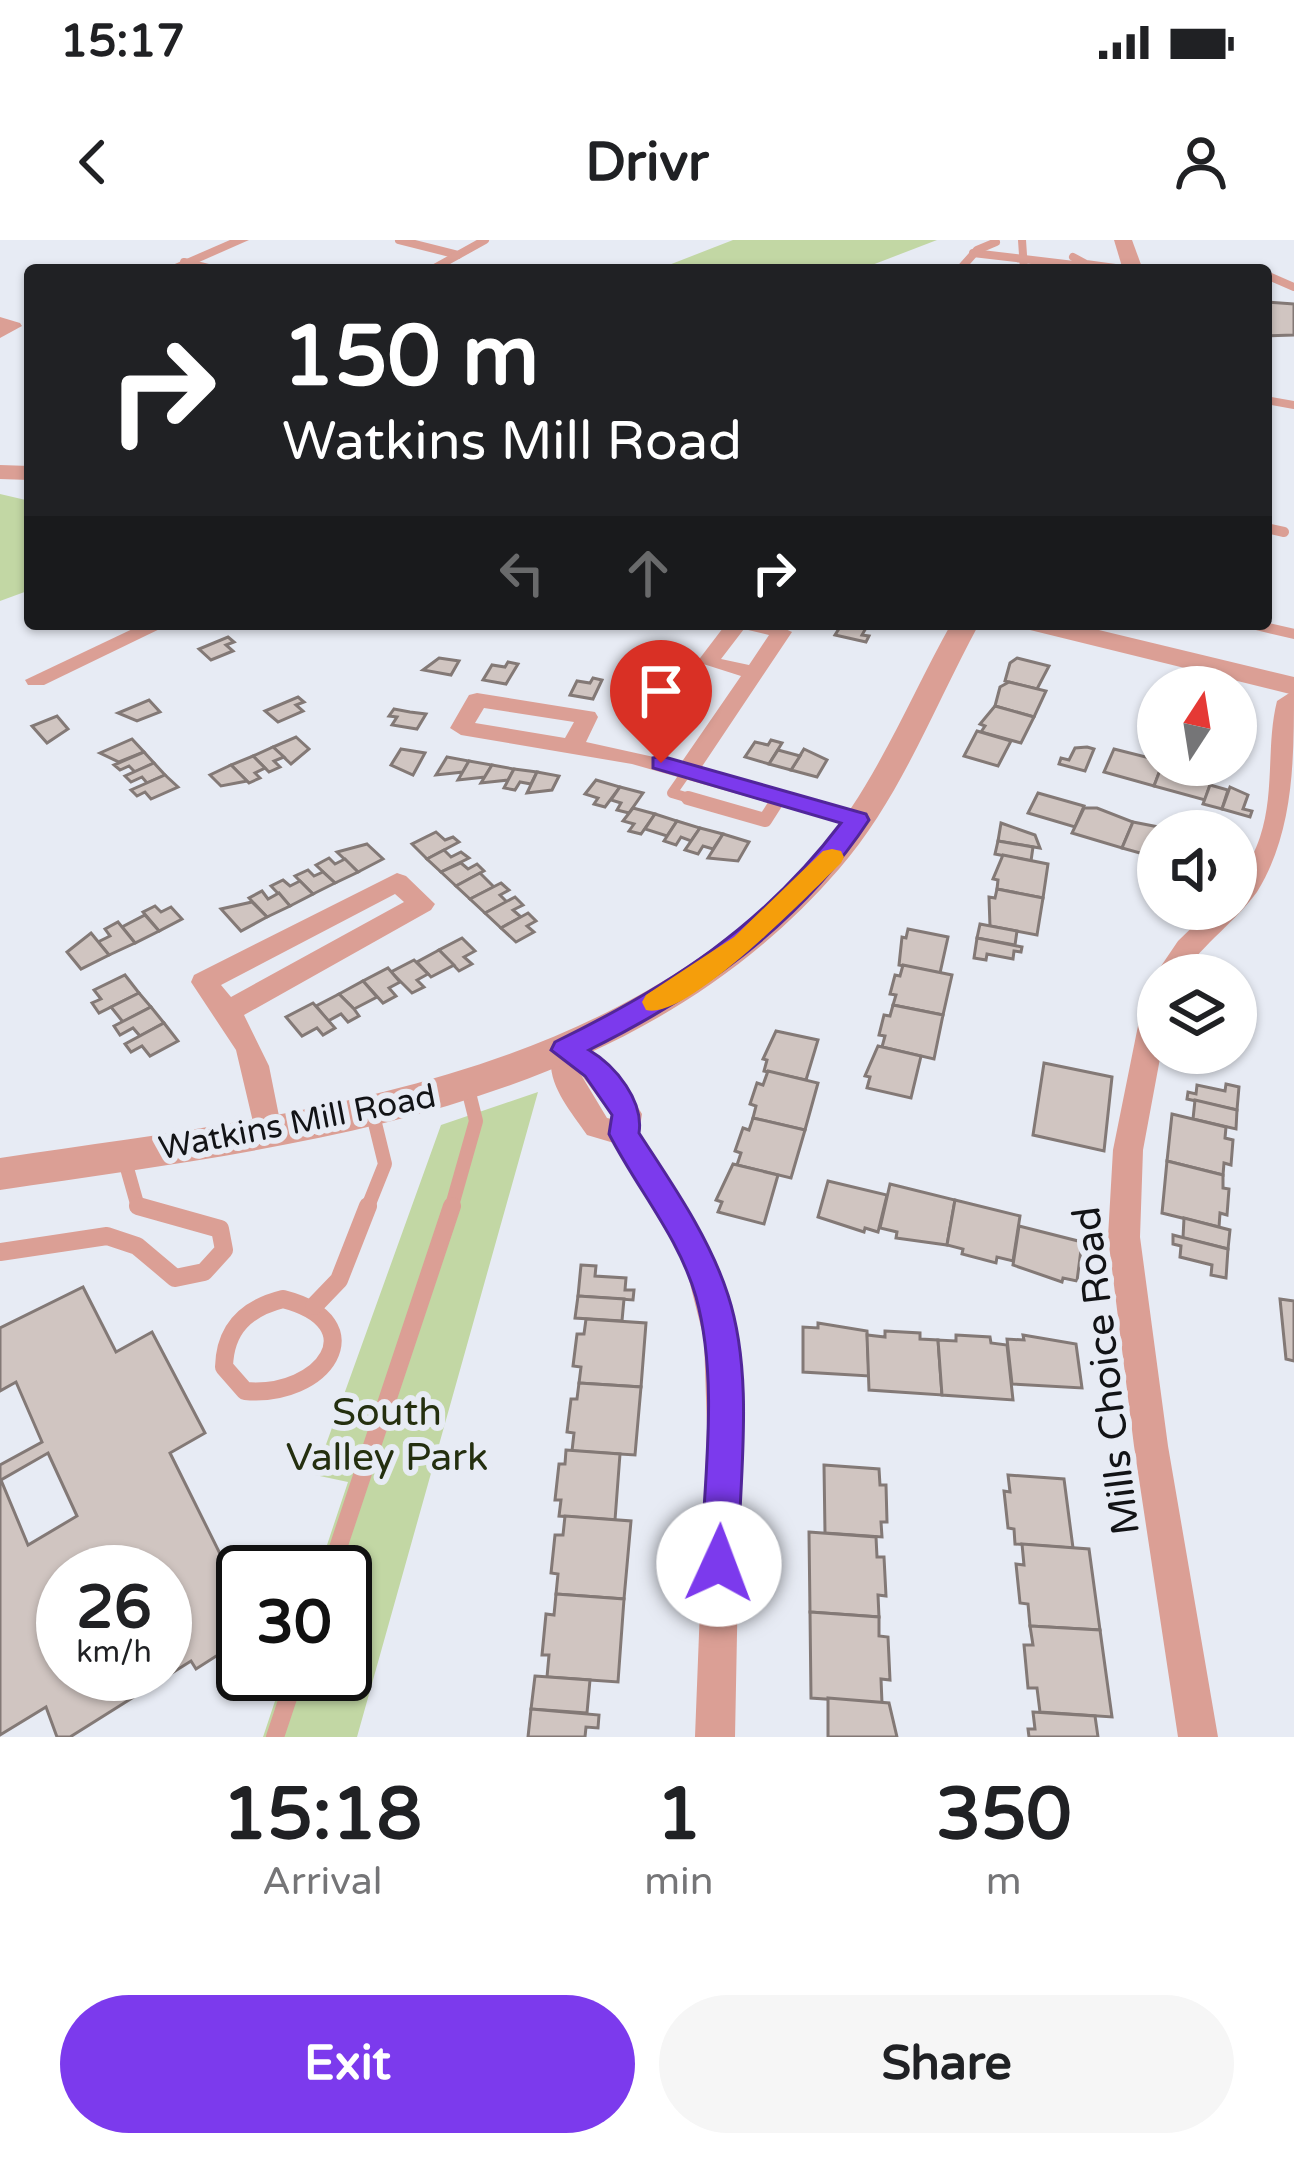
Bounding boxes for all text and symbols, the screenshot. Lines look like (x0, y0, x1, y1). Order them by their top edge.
text: 15:17 (60, 15, 185, 69)
icon: back (60, 129, 126, 195)
icon: person (1168, 129, 1234, 195)
text: Drivr (585, 130, 709, 195)
text: 150 m (282, 307, 539, 408)
icon: right (84, 312, 240, 468)
text: Watkins Mill Road (282, 409, 742, 474)
icon: left (489, 540, 555, 606)
icon: ahead (615, 540, 681, 606)
icon: right (741, 540, 807, 606)
pin (610, 640, 712, 763)
icon: arrive (628, 658, 694, 724)
north arrow (1137, 666, 1257, 786)
map controls (1137, 666, 1257, 1074)
button: sound (1137, 810, 1257, 930)
button: layers (1137, 954, 1257, 1074)
street label: Watkins Mill Road (156, 1076, 439, 1168)
street label: Mills Choice Road (1063, 1204, 1150, 1538)
park label: South Valley Park (286, 1389, 488, 1481)
position arrow (656, 1501, 782, 1627)
speed limit sign: 30 (216, 1545, 372, 1701)
text: 26 (76, 1572, 152, 1644)
text: km/h (76, 1634, 152, 1671)
text: 15:18 (222, 1772, 422, 1859)
text: 1 (656, 1772, 702, 1859)
text: 350 (936, 1772, 1072, 1859)
text: Arrival (262, 1858, 382, 1905)
text: min (644, 1858, 714, 1905)
text: m (986, 1858, 1022, 1905)
button: Exit (60, 1995, 635, 2133)
button: Share (659, 1995, 1234, 2133)

